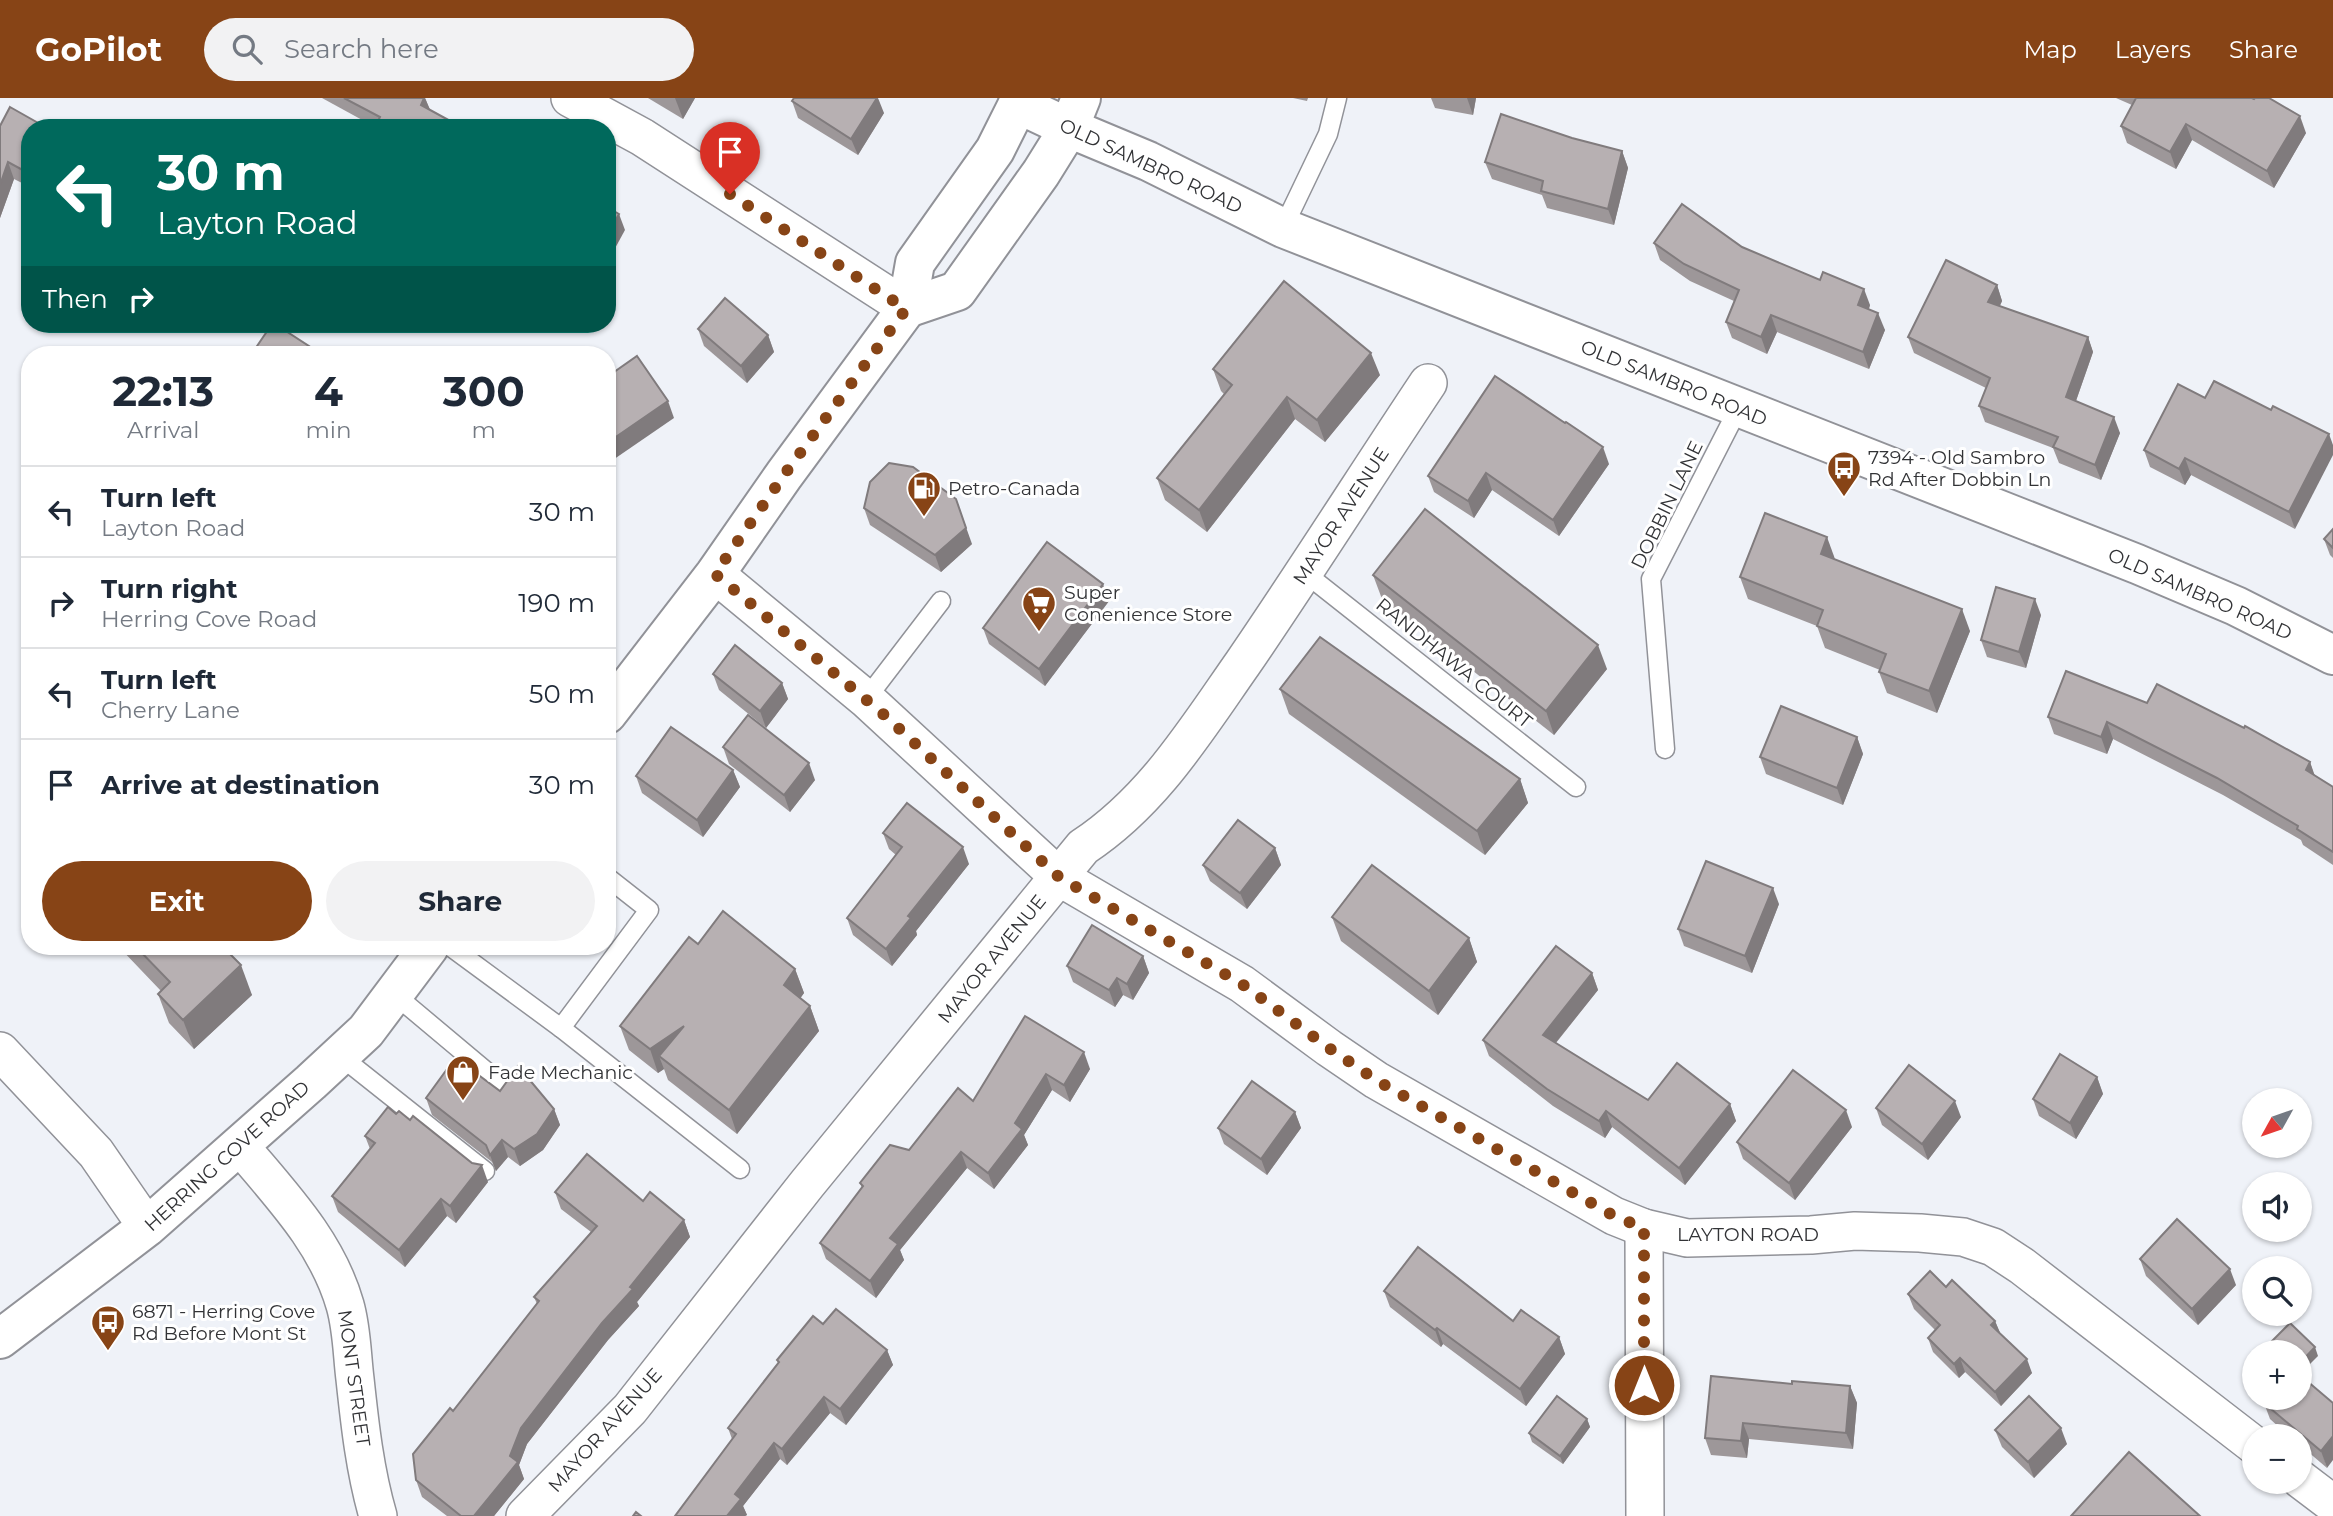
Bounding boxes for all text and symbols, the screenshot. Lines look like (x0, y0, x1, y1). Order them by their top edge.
search box (204, 18, 694, 81)
text: GoPilot (35, 29, 162, 69)
icon: search (228, 30, 266, 68)
text: Search here (284, 33, 439, 65)
text: Map (2023, 35, 2077, 64)
text: Layers (2115, 35, 2191, 64)
text: Share (2229, 35, 2298, 64)
street label: OLD SAMBRO ROAD (1056, 114, 1246, 218)
pin (700, 122, 760, 194)
icon: arrive (711, 133, 749, 171)
text: 30 m (157, 143, 285, 202)
icon: left (42, 147, 133, 238)
text: Layton Road (157, 203, 358, 242)
icon: right (122, 280, 160, 318)
text: Then (42, 283, 108, 315)
street label: OLD SAMBRO ROAD (1577, 335, 1771, 431)
text: 22:13 (112, 365, 214, 417)
text: 4 (314, 365, 343, 417)
text: 300 (443, 365, 525, 417)
text: Arrival (127, 416, 199, 444)
text: min (305, 416, 352, 444)
text: m (472, 416, 496, 444)
street label: DOBBIN LANE (1626, 437, 1708, 573)
street label: MAYOR AVENUE (1288, 443, 1394, 589)
place label: 7394 - Old Sambro Rd After Dobbin Ln (1868, 446, 2051, 491)
bus stop icon: 7394 - Old Sambro Rd After Dobbin Ln (1825, 449, 1863, 498)
fuel station icon: Petro-Canada (905, 469, 943, 518)
place label: Petro-Canada (948, 477, 1080, 500)
text: Turn left (101, 482, 217, 514)
icon: left (42, 493, 80, 531)
text: 30 m (529, 496, 595, 528)
text: Layton Road (101, 514, 245, 542)
street label: OLD SAMBRO ROAD (2104, 543, 2296, 645)
text: Turn right (101, 573, 237, 605)
place label: Super Conenience Store (1064, 581, 1232, 626)
icon: right (42, 584, 80, 622)
supermarket icon: Super Conenience Store (1020, 584, 1058, 633)
text: 190 m (518, 587, 595, 619)
street label: RANDHAWA COURT (1371, 593, 1537, 733)
text: Herring Cove Road (101, 605, 317, 633)
text: Turn left (101, 664, 217, 696)
icon: left (42, 675, 80, 713)
text: 50 m (529, 678, 595, 710)
text: Cherry Lane (101, 696, 240, 724)
icon: arrive (42, 766, 80, 804)
text: Arrive at destination (101, 769, 380, 801)
text: 30 m (529, 769, 595, 801)
button: Exit (42, 861, 312, 941)
button: Share (326, 861, 595, 941)
street label: MAYOR AVENUE (933, 890, 1051, 1028)
shop icon: Fade Mechanic (444, 1053, 482, 1102)
place label: Fade Mechanic (488, 1061, 633, 1084)
street label: HERRING COVE ROAD (140, 1076, 314, 1236)
north arrow (2242, 1088, 2312, 1158)
map controls (2242, 1088, 2312, 1494)
button: sound (2242, 1172, 2312, 1242)
street label: LAYTON ROAD (1677, 1223, 1819, 1246)
button: search (2242, 1256, 2312, 1326)
place label: 6871 - Herring Cove Rd Before Mont St (132, 1300, 315, 1345)
bus stop icon: 6871 - Herring Cove Rd Before Mont St (89, 1303, 127, 1352)
street label: MONT STREET (333, 1308, 375, 1448)
button: + (2242, 1340, 2312, 1410)
position arrow (1607, 1348, 1681, 1422)
street label: MAYOR AVENUE (543, 1363, 667, 1497)
button: − (2242, 1424, 2312, 1494)

